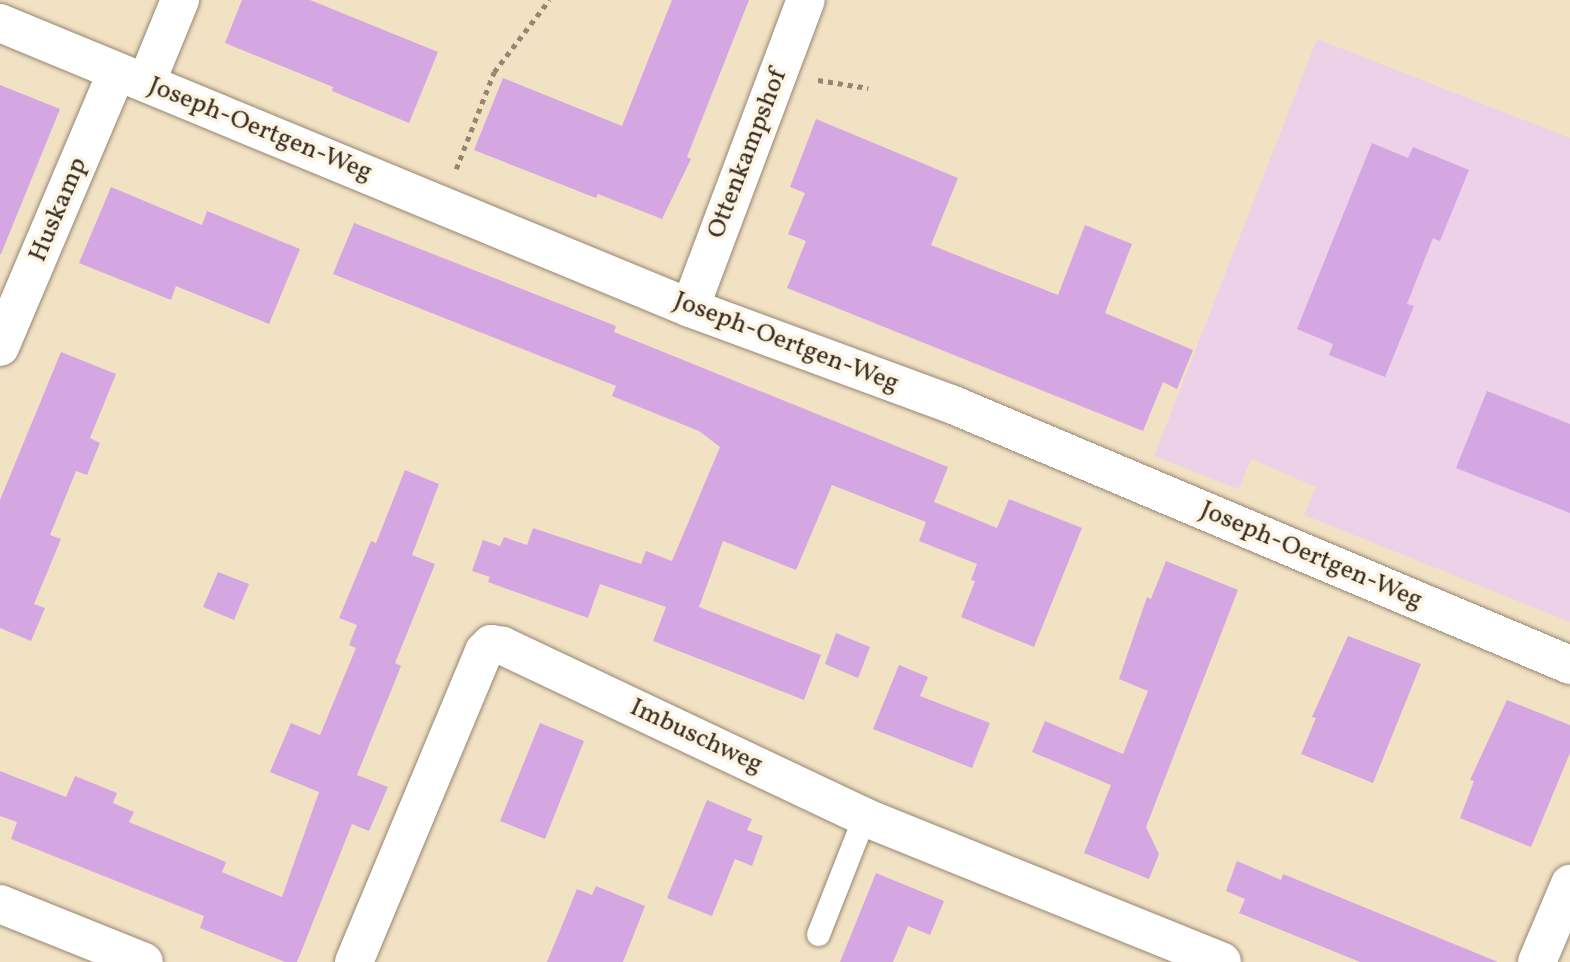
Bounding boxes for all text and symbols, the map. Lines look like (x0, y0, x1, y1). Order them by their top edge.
street label: Ottenkampshof (701, 65, 795, 243)
street label: Joseph-Oertgen-Weg (144, 71, 376, 189)
street label: Huskamp (23, 153, 95, 267)
street label: Joseph-Oertgen-Weg (669, 286, 903, 400)
street label: Joseph-Oertgen-Weg (1195, 495, 1427, 617)
street label: Imbuschweg (625, 693, 767, 781)

